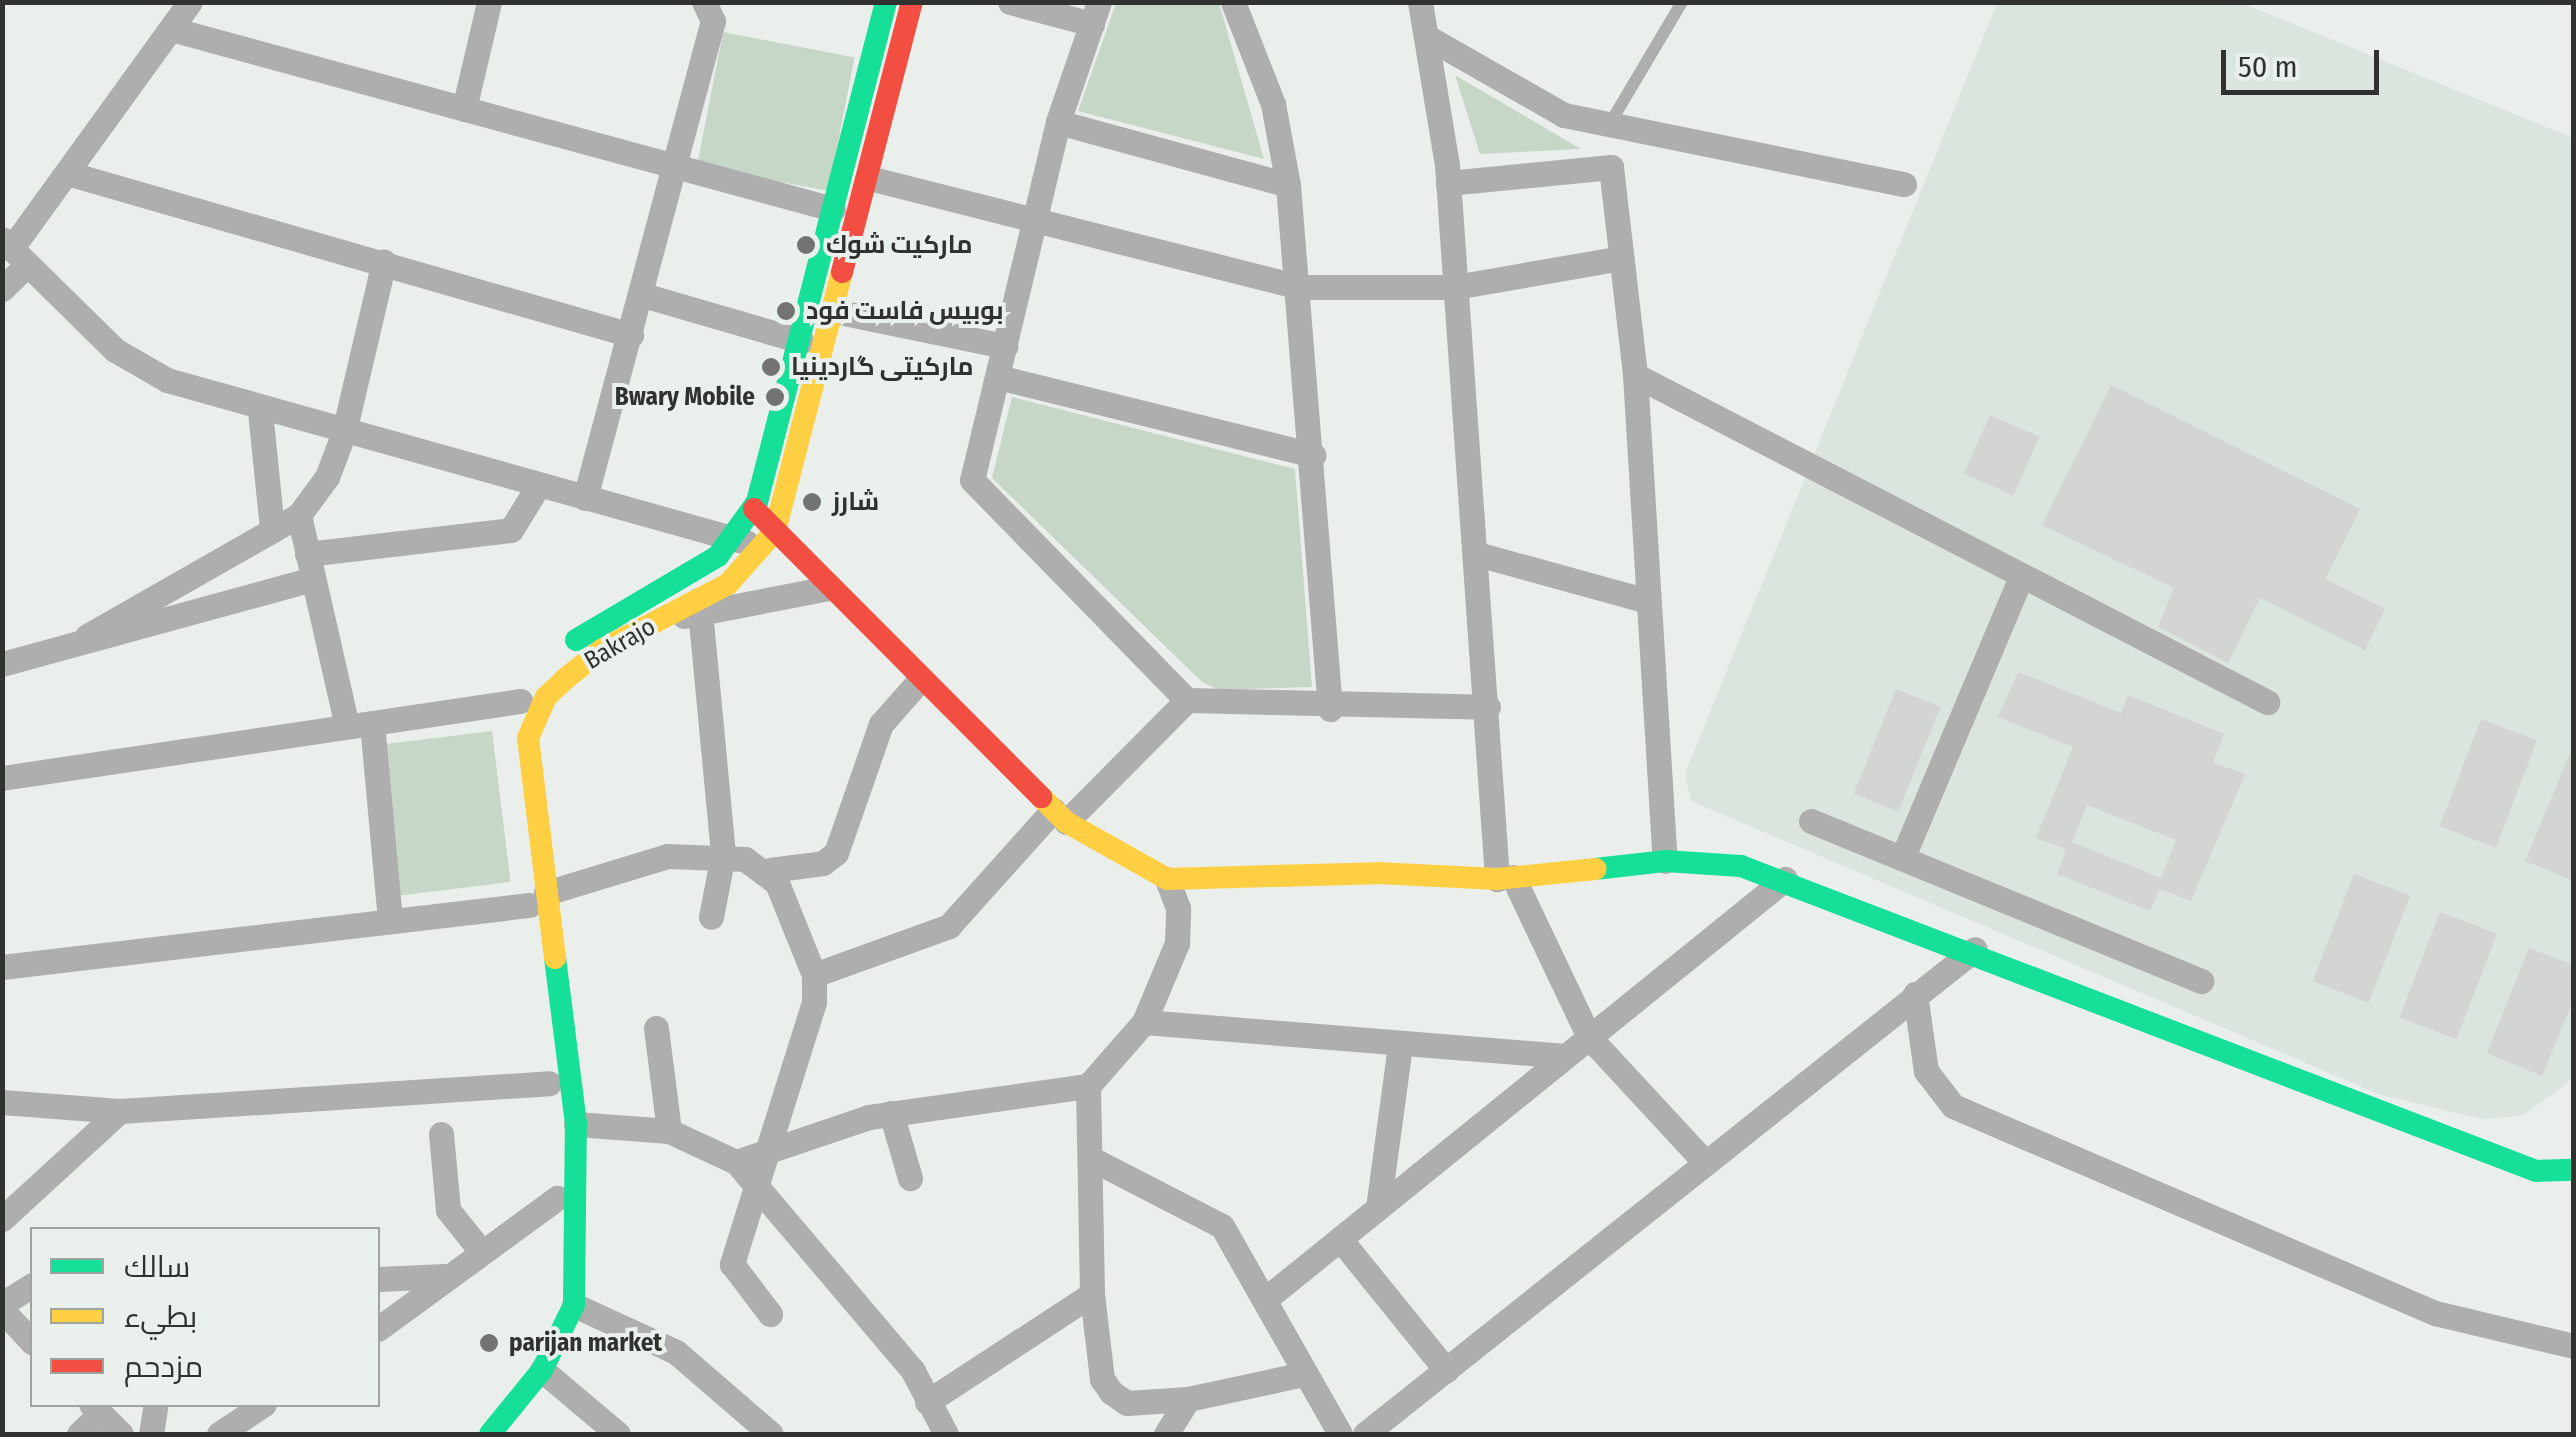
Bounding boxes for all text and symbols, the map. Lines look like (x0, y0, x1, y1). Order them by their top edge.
scale bar (2226, 30, 2384, 92)
text: 50 m (2238, 49, 2298, 85)
place label: ماركيت شوك (826, 230, 973, 260)
marker: ماركيت شوك (795, 234, 817, 256)
place label: بوبيس فاست فود (806, 296, 1004, 326)
marker: بوبيس فاست فود (775, 300, 797, 322)
place label: مارکیتی گاردینیا (791, 352, 974, 382)
marker: مارکیتی گاردینیا (760, 356, 782, 378)
place label: Bwary Mobile (615, 382, 755, 412)
marker: Bwary Mobile (764, 386, 786, 408)
place label: شارز (832, 487, 879, 517)
marker: شارز (801, 491, 823, 513)
street label: Bakrajo (579, 612, 661, 676)
legend (30, 1227, 380, 1407)
text: سالك (124, 1249, 190, 1285)
text: بطيء (124, 1299, 197, 1335)
place label: parijan market (509, 1328, 662, 1358)
marker: parijan market (478, 1332, 500, 1354)
text: مزدحم (124, 1349, 203, 1385)

